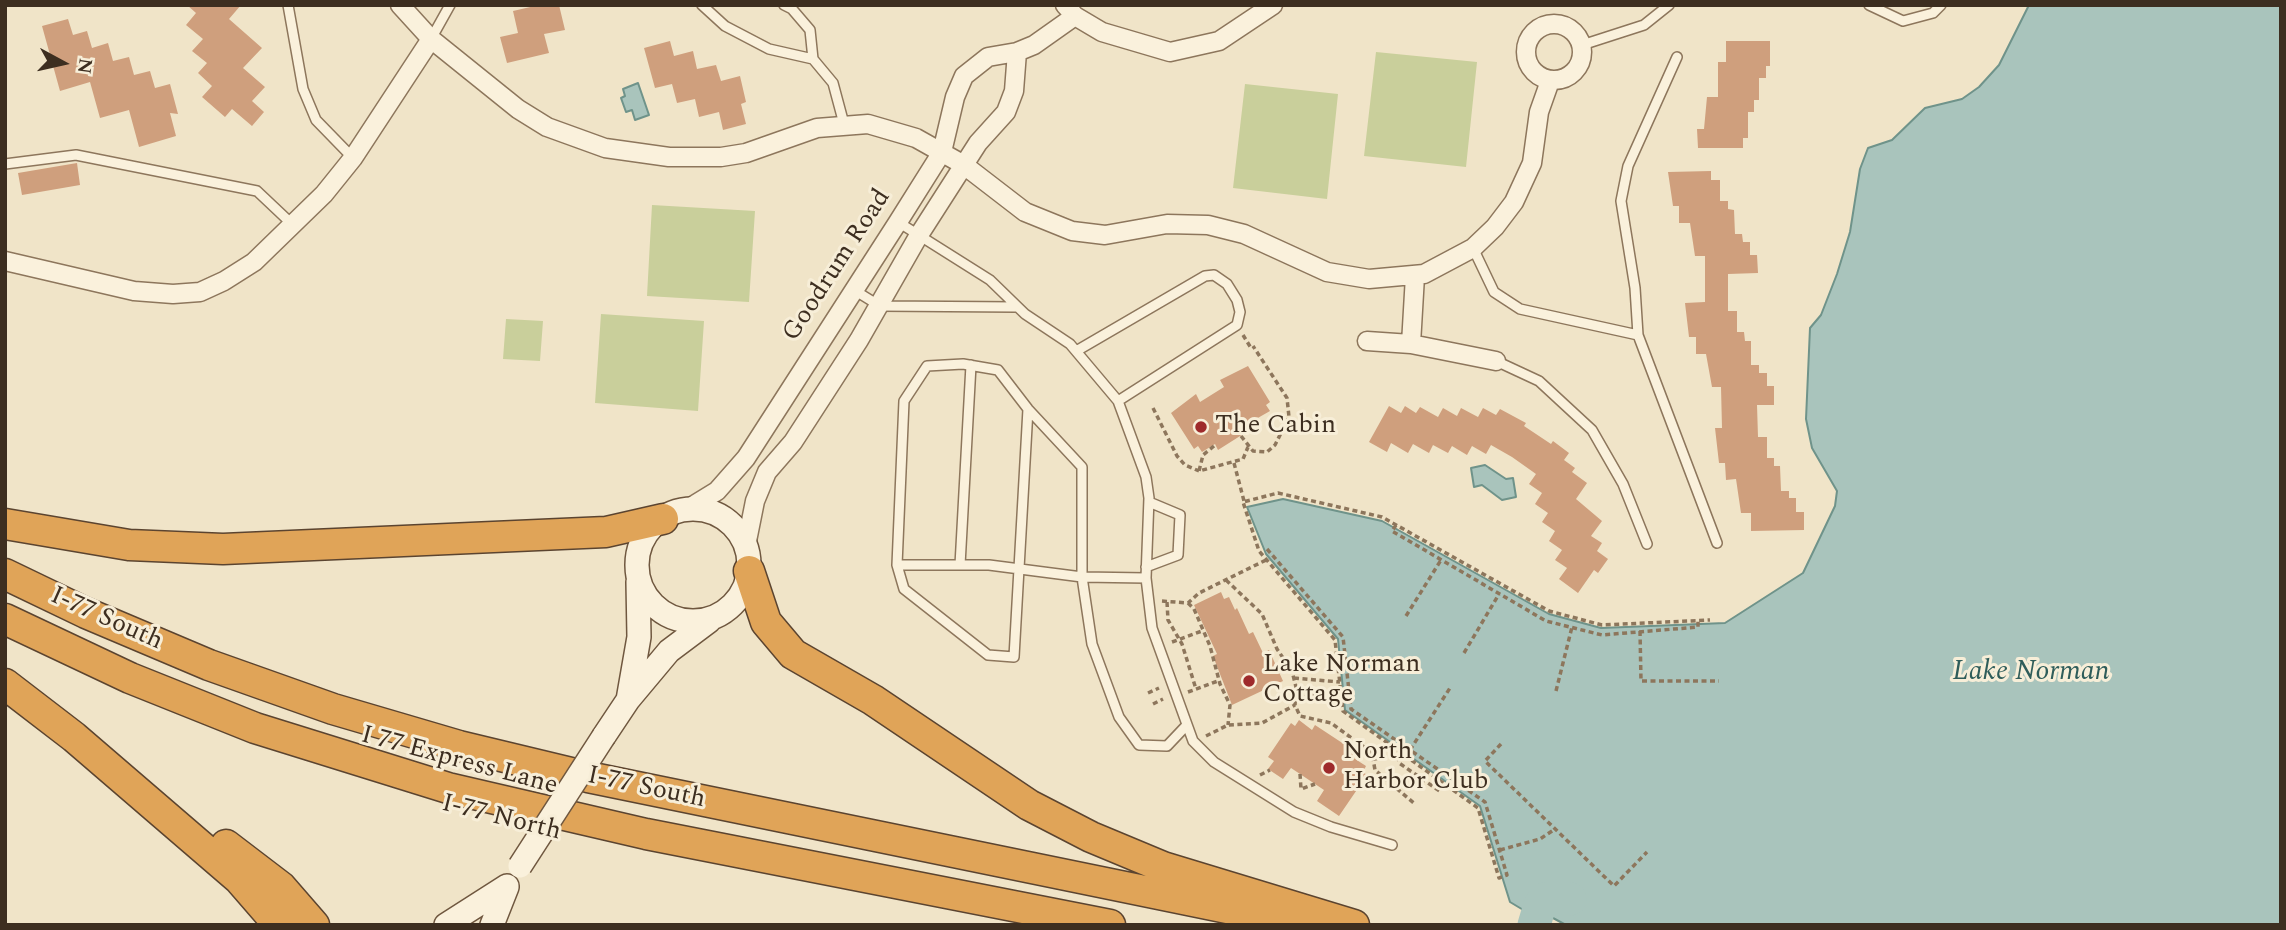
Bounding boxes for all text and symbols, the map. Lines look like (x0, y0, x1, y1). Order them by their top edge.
north arrow (28, 28, 98, 98)
text: N (69, 56, 100, 76)
street label: Goodrum Road (777, 184, 899, 348)
place label: The Cabin (1215, 411, 1336, 443)
marker: The Cabin (1193, 419, 1209, 435)
street label: I-77 South (45, 581, 167, 659)
place label: Lake Norman Cottage (1263, 650, 1420, 712)
water label: Lake Norman (1952, 657, 2110, 691)
marker: Lake Norman Cottage (1241, 673, 1257, 689)
street label: I 77 Express Lane (357, 721, 561, 803)
place label: North Harbor Club (1343, 737, 1488, 798)
marker: North Harbor Club (1321, 760, 1337, 776)
street label: I-77 South (584, 761, 708, 817)
street label: I-77 North (438, 789, 564, 849)

